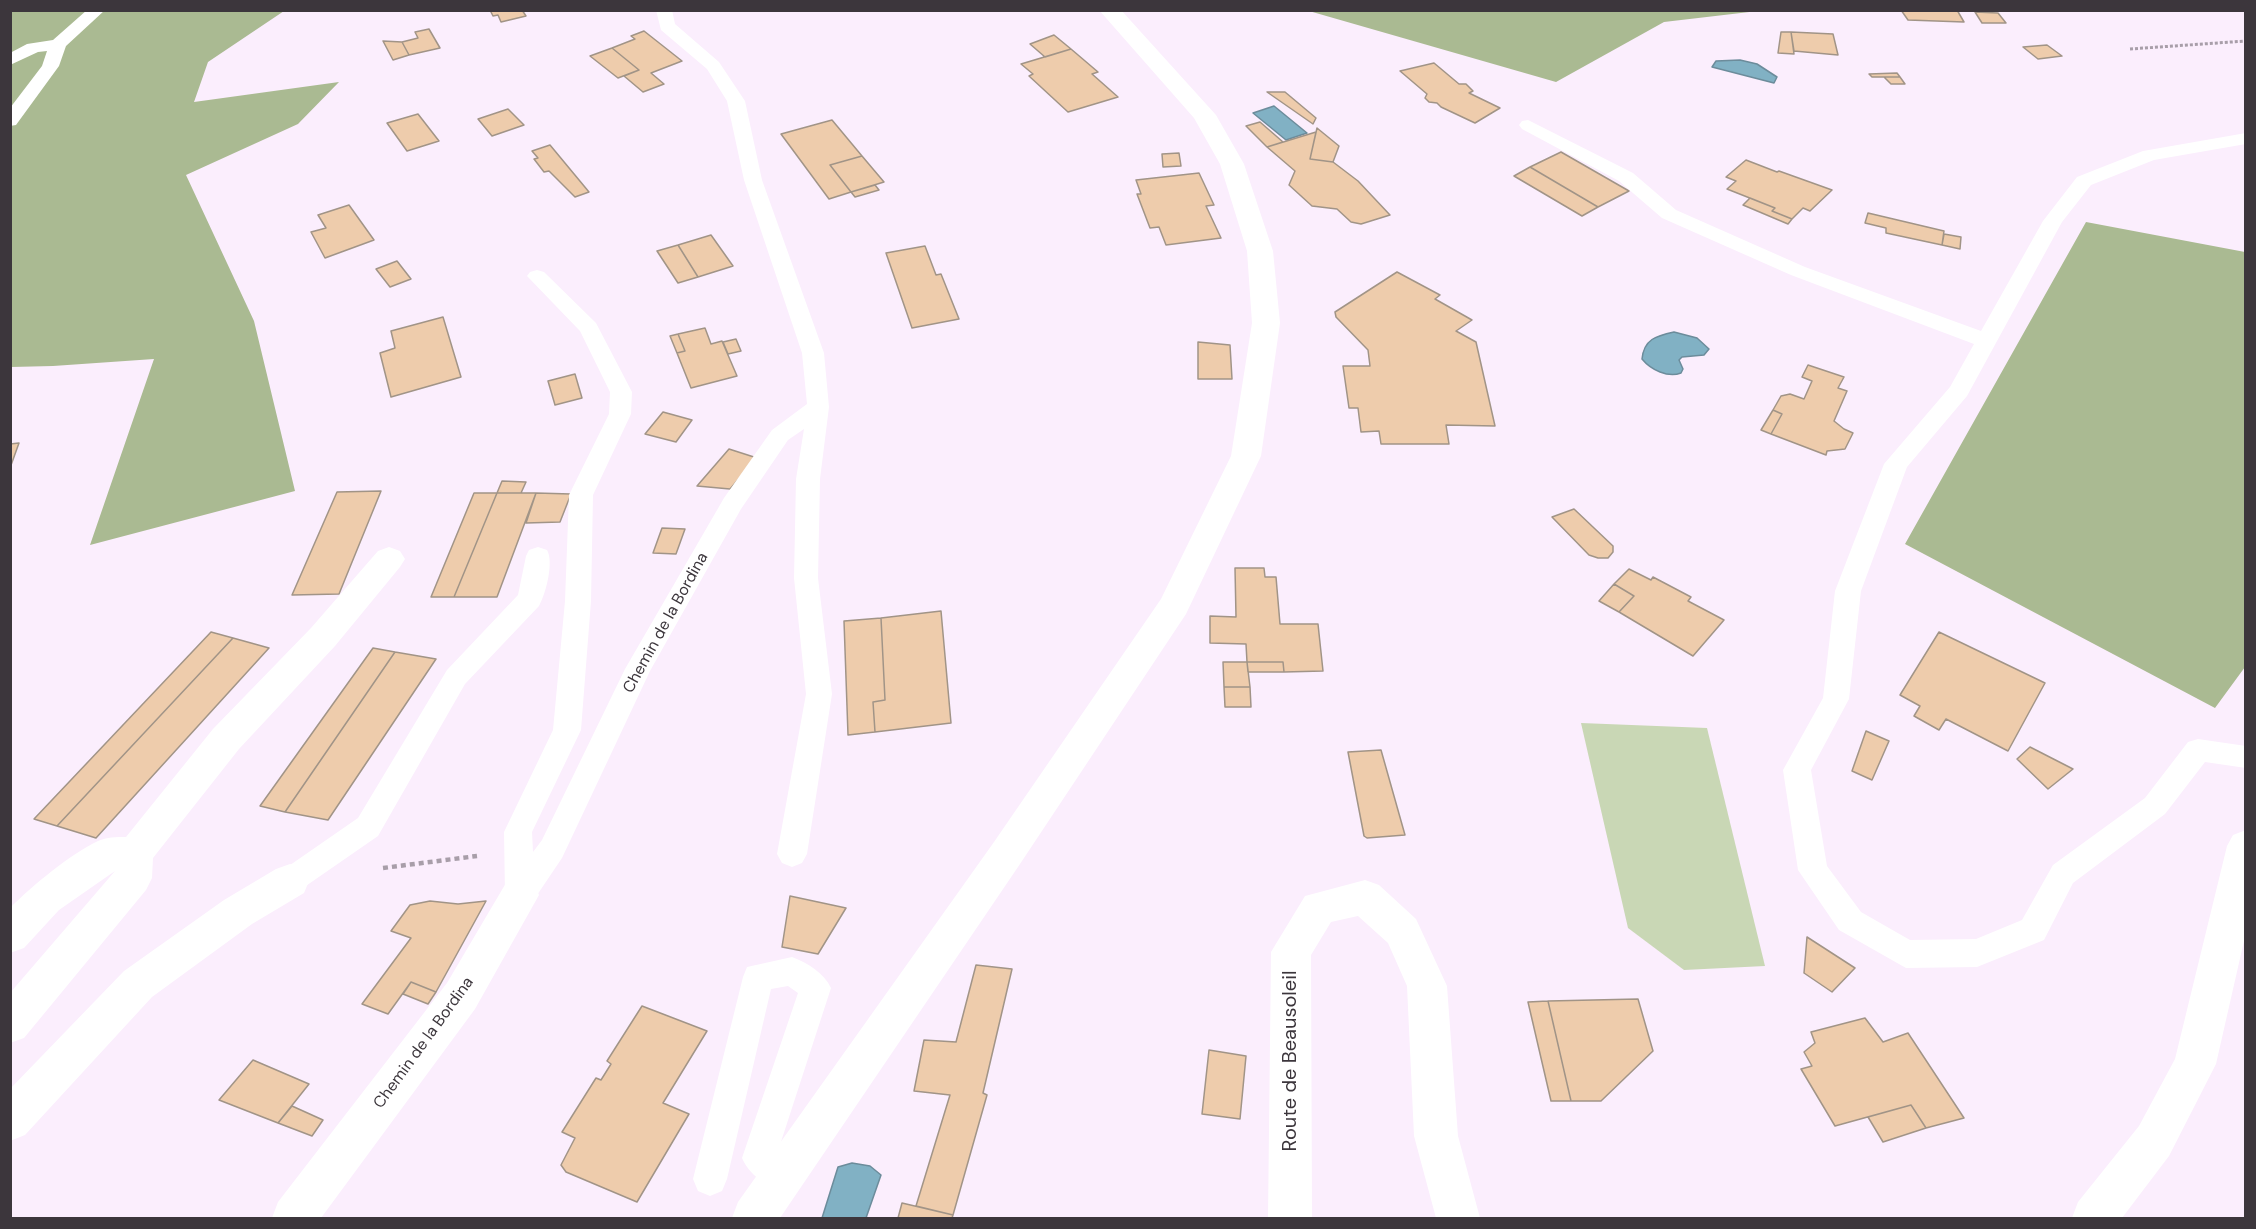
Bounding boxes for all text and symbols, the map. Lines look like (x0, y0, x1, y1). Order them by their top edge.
street label: Chemin de la Bordina (619, 549, 713, 697)
street label: Route de Beausoleil (1279, 971, 1303, 1151)
street label: Chemin de la Bordina (370, 974, 478, 1112)

